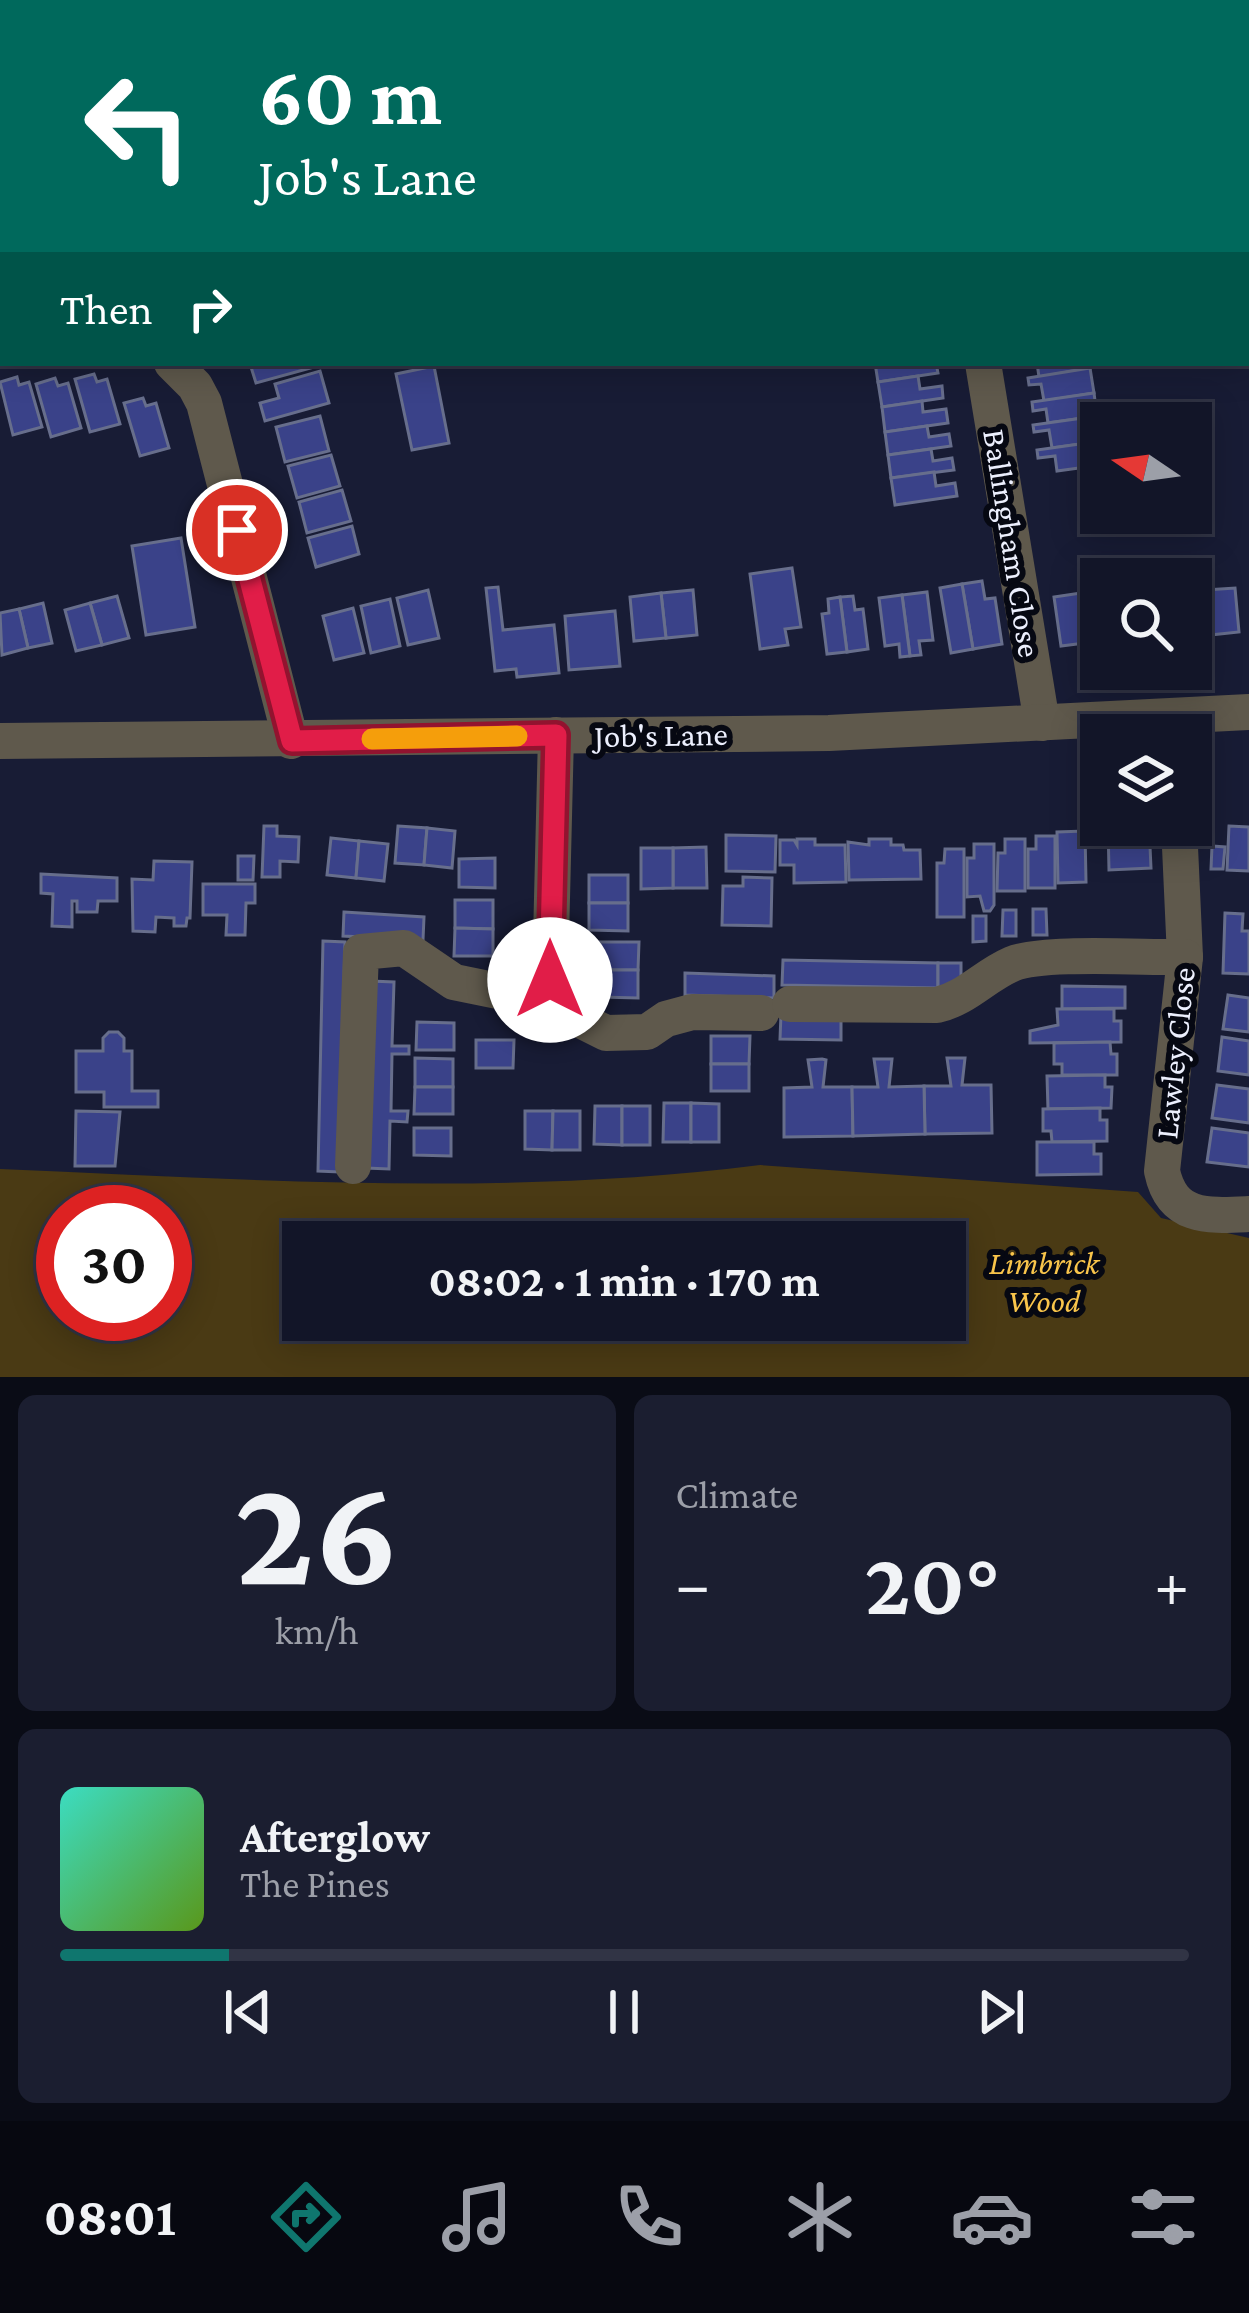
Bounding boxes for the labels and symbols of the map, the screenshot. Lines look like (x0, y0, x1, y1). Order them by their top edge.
north arrow (1080, 402, 1212, 534)
street label: Ballingham Close (976, 426, 1049, 660)
pin (186, 479, 288, 581)
street label: Job's Lane (591, 715, 728, 754)
position arrow (487, 917, 613, 1043)
street label: Lawley Close (1147, 965, 1202, 1141)
speed limit sign: 30 (36, 1185, 192, 1341)
park label: Limbrick Wood (989, 1244, 1101, 1319)

